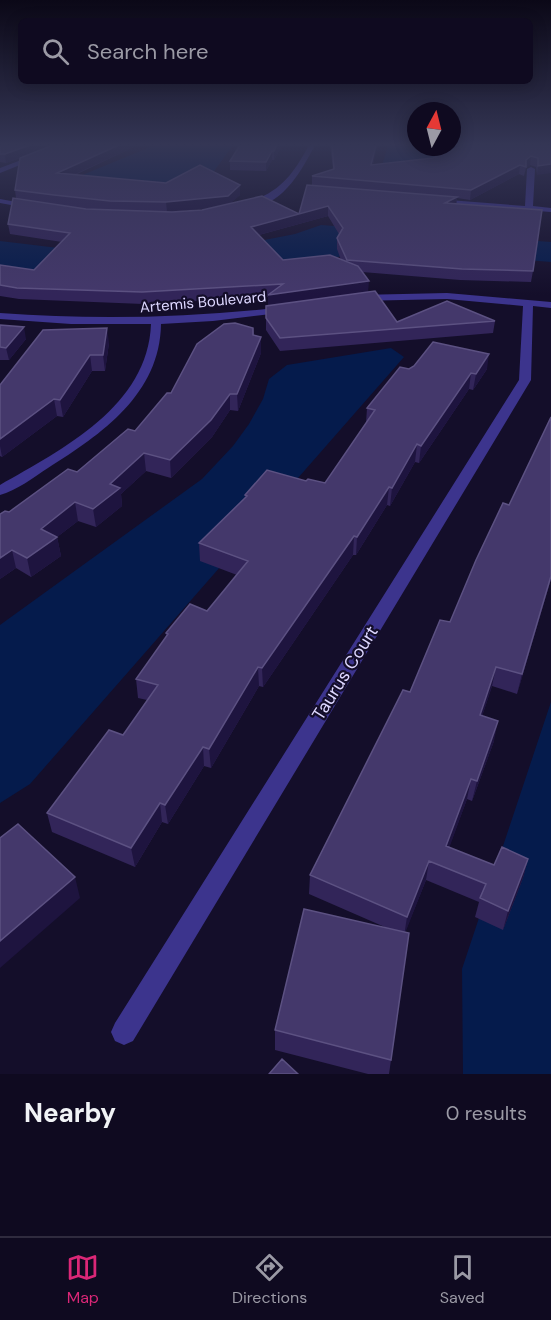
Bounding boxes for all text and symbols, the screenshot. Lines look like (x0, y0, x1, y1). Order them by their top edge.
search box (18, 18, 533, 84)
icon: search (39, 35, 72, 68)
text: Search here (87, 37, 208, 66)
north arrow (407, 102, 461, 156)
street label: Artemis Boulevard (139, 287, 267, 317)
street label: Taurus Court (306, 621, 384, 725)
text: Nearby (24, 1096, 116, 1130)
text: 0 results (446, 1100, 527, 1126)
tab: Map (66, 1251, 99, 1308)
tab: Directions (232, 1251, 307, 1308)
tab: Saved (440, 1251, 485, 1308)

